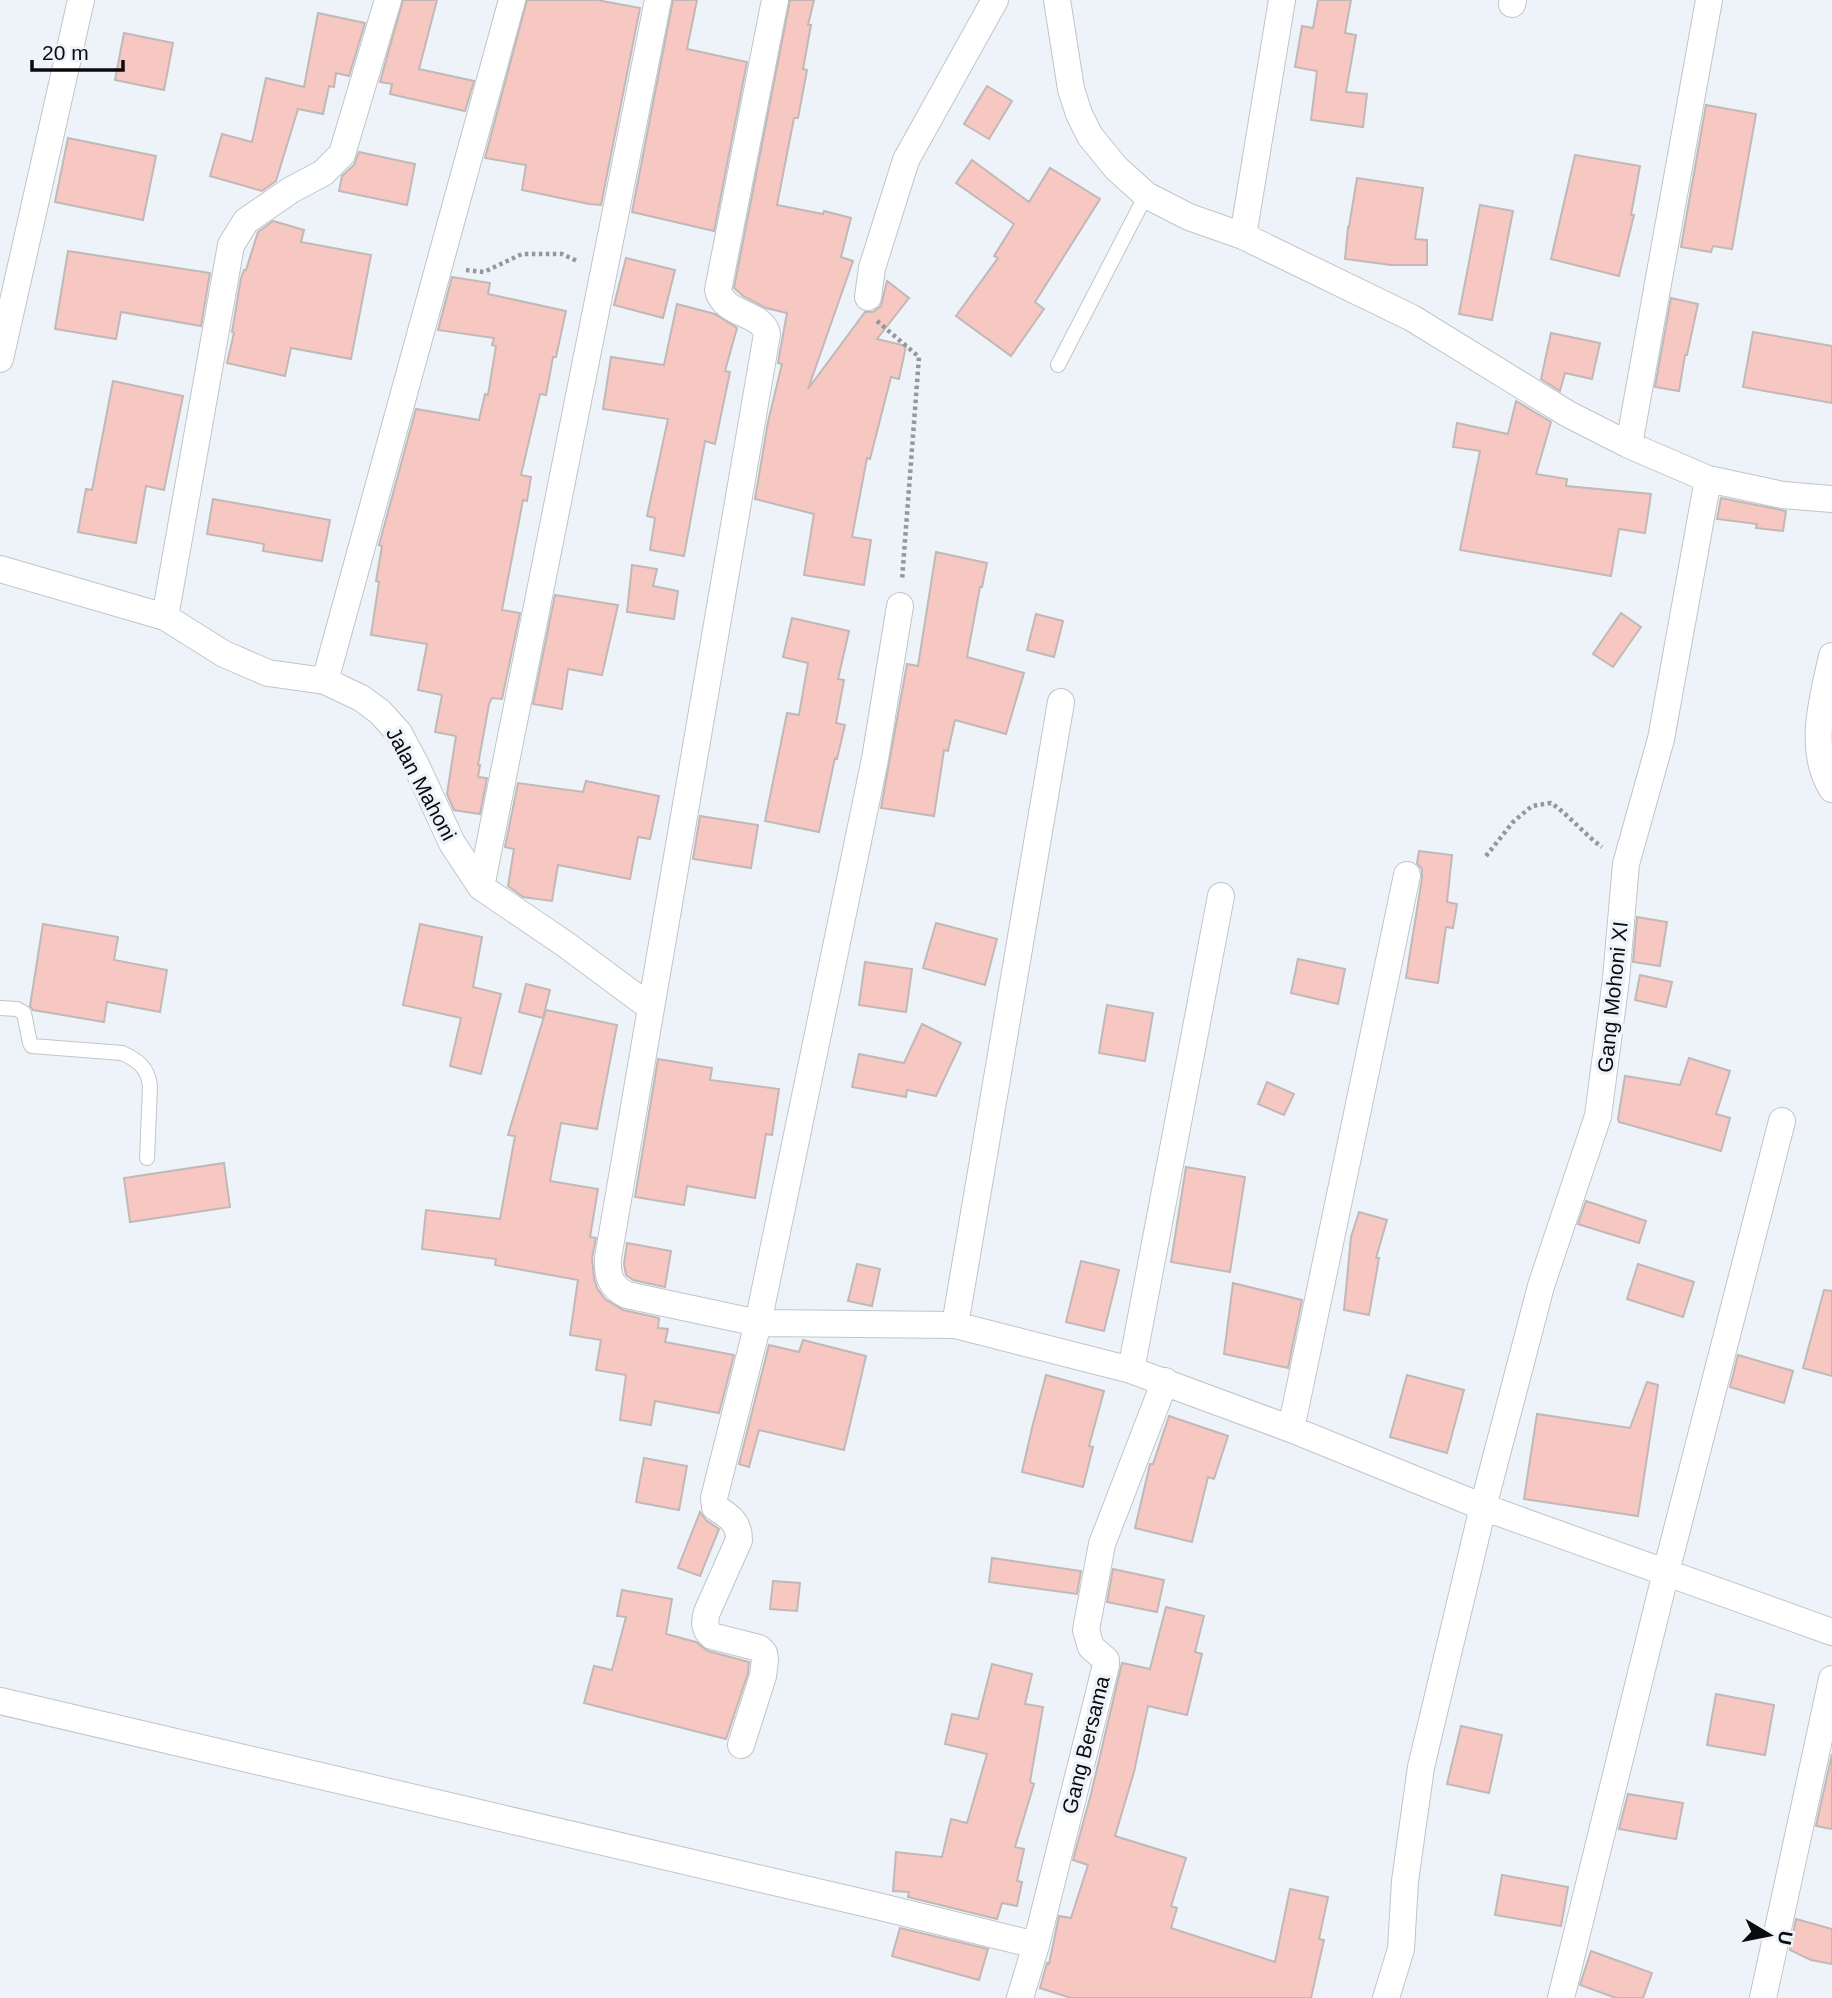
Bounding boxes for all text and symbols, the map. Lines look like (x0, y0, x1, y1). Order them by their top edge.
scale bar (32, 28, 122, 72)
text: 20 m (42, 41, 89, 64)
street label: Jalan Mahoni (382, 723, 461, 844)
street label: Gang Mohoni XI (1593, 920, 1632, 1074)
street label: Gang Bersama (1057, 1673, 1114, 1816)
north arrow (1734, 1900, 1804, 1970)
text: U (1774, 1929, 1797, 1946)

